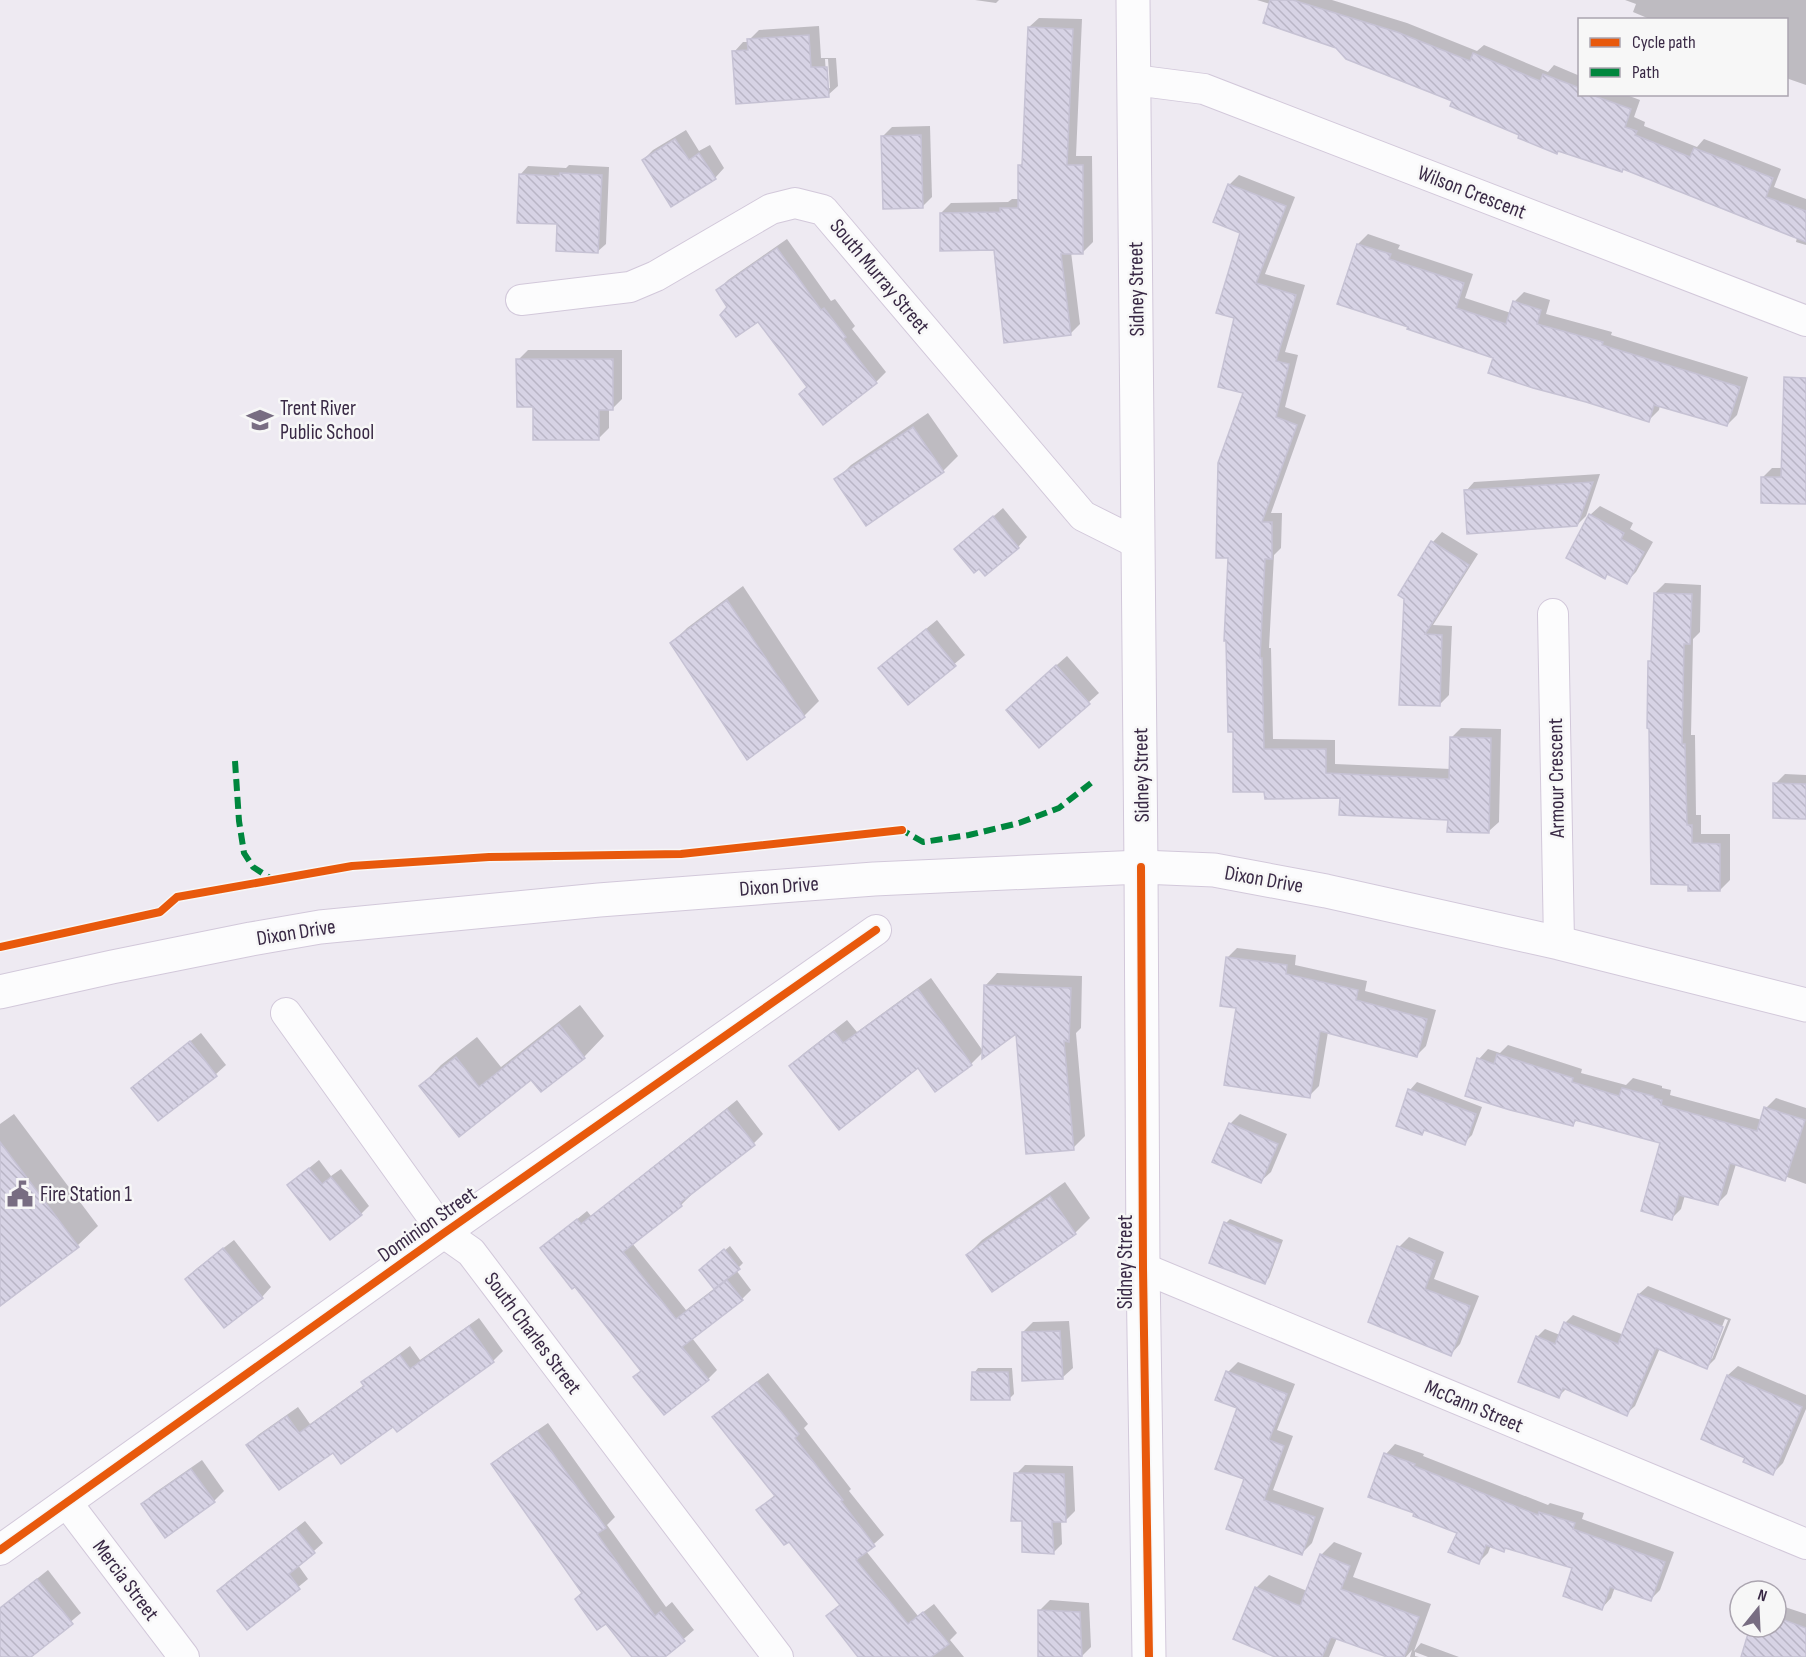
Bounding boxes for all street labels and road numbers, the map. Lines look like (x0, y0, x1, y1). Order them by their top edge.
street label: Wilson Crescent (1414, 160, 1530, 225)
street label: South Murray Street (824, 214, 935, 339)
street label: Sidney Street (1123, 241, 1150, 337)
street label: Armour Crescent (1543, 718, 1570, 839)
street label: Sidney Street (1128, 727, 1155, 823)
street label: Dixon Drive (1223, 860, 1305, 899)
street label: Dixon Drive (739, 871, 820, 902)
street label: Dixon Drive (255, 914, 337, 951)
street label: Dominion Street (373, 1181, 481, 1268)
street label: Sidney Street (1113, 1215, 1138, 1309)
street label: South Charles Street (479, 1267, 587, 1399)
street label: McCann Street (1421, 1375, 1527, 1438)
street label: Mercia Street (87, 1535, 164, 1626)

